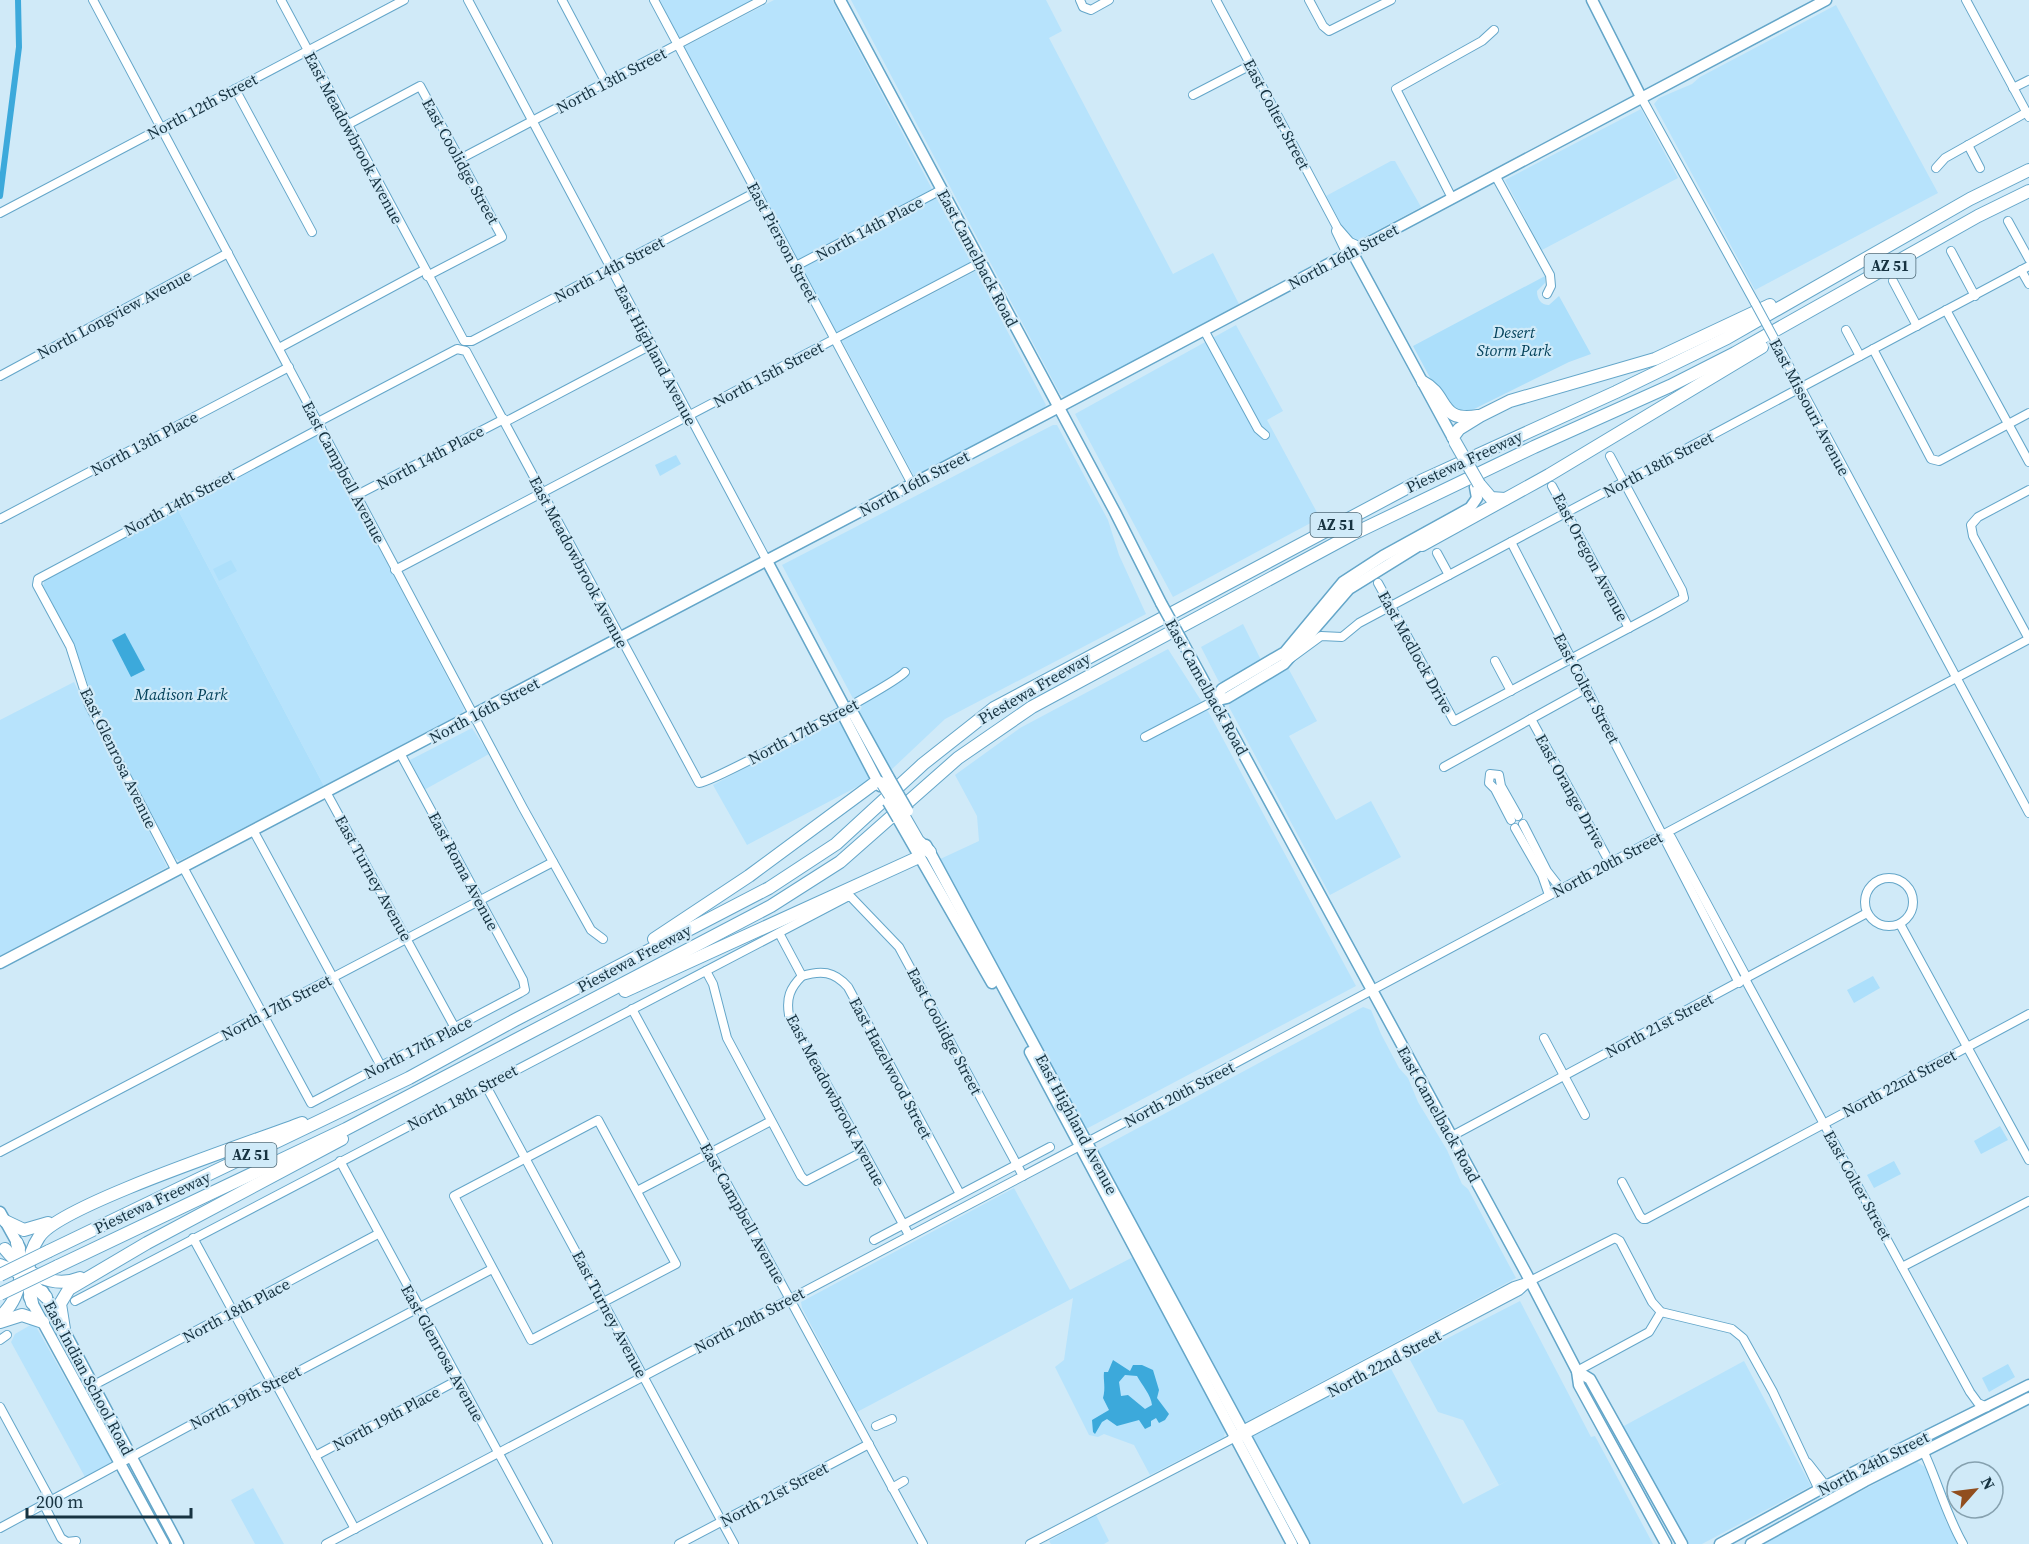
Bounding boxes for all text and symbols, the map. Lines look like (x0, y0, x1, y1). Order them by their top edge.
street label: North 13th Street (552, 41, 671, 118)
street label: East Meadowbrook Avenue (299, 48, 409, 228)
street label: East Colter Street (1239, 55, 1316, 174)
street label: North 12th Street (143, 67, 262, 144)
street label: East Coolidge Street (417, 94, 505, 229)
street label: East Pierson Street (742, 178, 824, 307)
street label: East Camelback Road (932, 185, 1024, 331)
street label: North 14th Place (811, 190, 927, 266)
street label: North 16th Street (1284, 217, 1403, 294)
street label: North 14th Street (550, 230, 669, 307)
road number: AZ 51 (1864, 254, 1916, 278)
street label: North Longview Avenue (33, 264, 195, 364)
street label: East Highland Avenue (610, 281, 702, 429)
park label: Desert Storm Park (1477, 321, 1552, 361)
street label: North 15th Street (709, 335, 828, 412)
street label: East Missouri Avenue (1764, 335, 1856, 479)
street label: East Campbell Avenue (297, 397, 391, 547)
street label: North 13th Place (86, 405, 202, 481)
street label: North 14th Place (372, 419, 488, 495)
street label: Piestewa Freeway (1402, 424, 1527, 498)
street label: North 18th Street (1599, 425, 1718, 502)
street label: North 16th Street (855, 444, 974, 521)
street label: North 14th Street (120, 463, 239, 540)
street label: East Meadowbrook Avenue (524, 472, 634, 652)
street label: East Oregon Avenue (1548, 489, 1634, 625)
road number: AZ 51 (1310, 513, 1362, 537)
street label: East Medlock Drive (1373, 587, 1459, 717)
street label: East Camelback Road (1160, 615, 1254, 759)
street label: East Colter Street (1549, 629, 1626, 748)
street label: Piestewa Freeway (974, 646, 1095, 729)
street label: North 16th Street (425, 671, 544, 748)
park label: Madison Park (133, 683, 228, 705)
street label: East Glenrosa Avenue (75, 684, 163, 832)
street label: North 17th Street (744, 692, 863, 769)
street label: East Orange Drive (1530, 730, 1612, 852)
street label: East Roma Avenue (423, 808, 505, 934)
street label: East Turney Avenue (330, 811, 418, 945)
street label: North 20th Street (1548, 825, 1667, 902)
street label: Piestewa Freeway (573, 918, 696, 997)
street label: East Coolidge Street (902, 964, 988, 1099)
street label: North 17th Street (217, 968, 336, 1045)
street label: North 21st Street (1601, 987, 1717, 1063)
street label: East Hazelwood Street (844, 993, 938, 1143)
street label: North 17th Place (360, 1010, 476, 1084)
street label: East Meadowbrook Avenue (781, 1010, 891, 1190)
street label: East Camelback Road (1392, 1042, 1486, 1186)
street label: North 22nd Street (1838, 1043, 1960, 1122)
street label: East Highland Avenue (1031, 1050, 1123, 1198)
street label: North 20th Street (1120, 1055, 1239, 1132)
street label: North 18th Street (403, 1058, 522, 1135)
street label: East Colter Street (1819, 1126, 1898, 1245)
street label: East Campbell Avenue (695, 1138, 791, 1288)
road number: AZ 51 (226, 1143, 276, 1167)
street label: Piestewa Freeway (90, 1165, 215, 1239)
street label: East Turney Avenue (567, 1247, 653, 1381)
street label: North 18th Place (178, 1272, 294, 1348)
street label: East Glenrosa Avenue (396, 1280, 490, 1426)
street label: North 20th Street (690, 1281, 809, 1358)
street label: East Indian School Road (39, 1297, 139, 1459)
street label: North 22nd Street (1323, 1323, 1445, 1402)
street label: North 19th Street (186, 1359, 305, 1434)
street label: North 19th Place (328, 1380, 444, 1456)
street label: North 24th Street (1814, 1425, 1933, 1500)
street label: North 21st Street (716, 1456, 832, 1532)
north arrow (1945, 1460, 2005, 1520)
text: N (1976, 1473, 2001, 1494)
scale bar (27, 1481, 190, 1519)
text: 200 m (36, 1489, 83, 1514)

